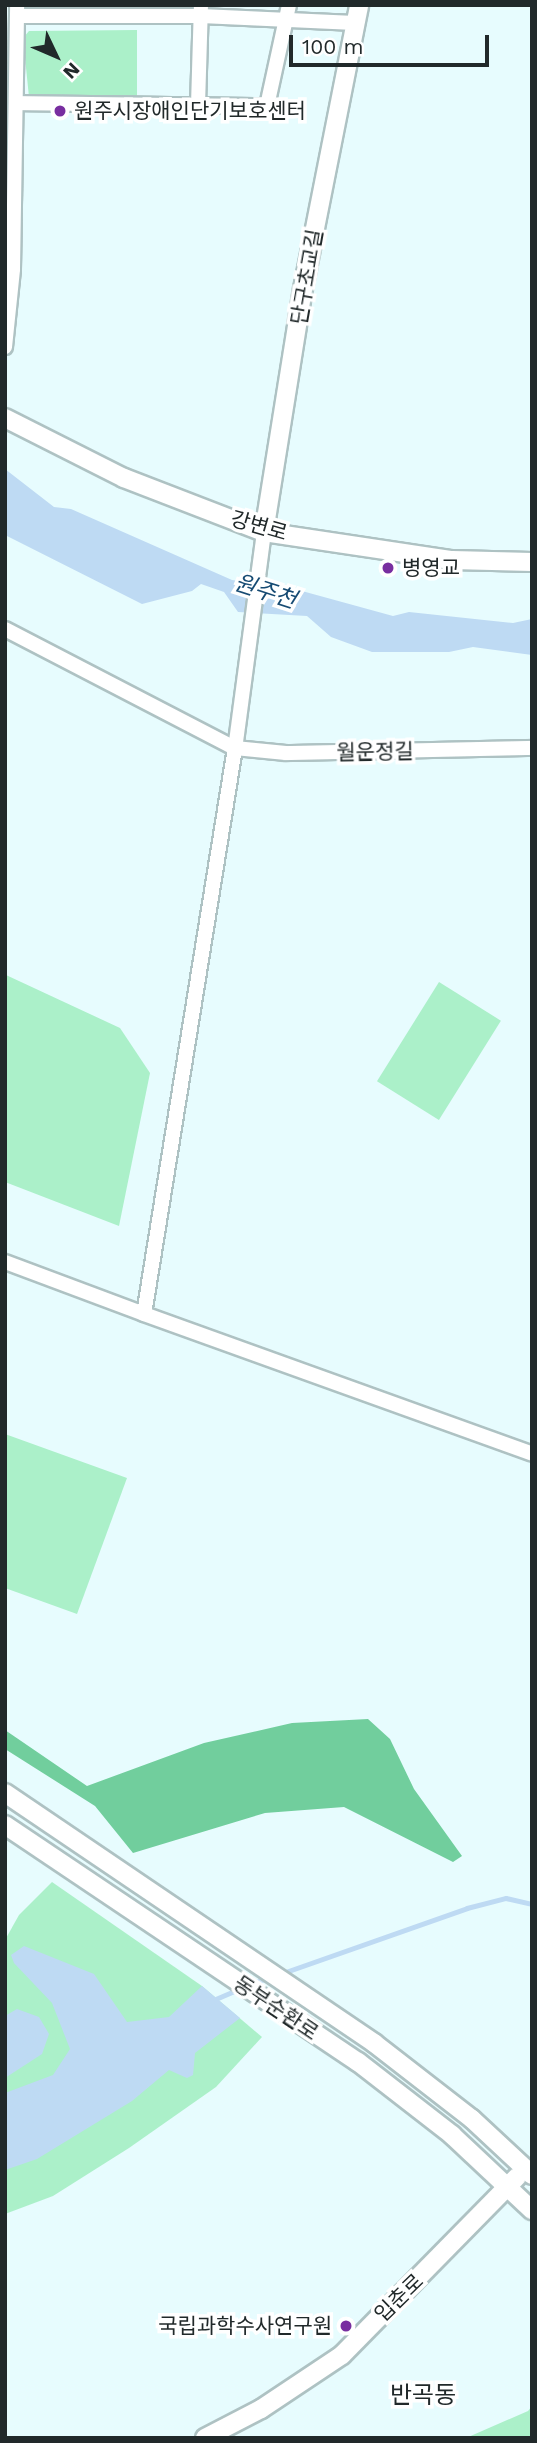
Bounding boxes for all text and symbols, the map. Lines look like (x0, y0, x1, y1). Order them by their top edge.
north arrow (21, 21, 91, 91)
scale bar (292, 21, 491, 65)
text: 100 m (302, 34, 364, 59)
text: N (58, 58, 85, 84)
place label: 원주시장애인단기보호센터 (74, 98, 306, 124)
marker: 원주시장애인단기보호센터 (52, 103, 68, 119)
street label: 단구초교길 (286, 227, 328, 327)
street label: 강변로 (228, 506, 290, 546)
place label: 병영교 (402, 555, 460, 581)
marker: 병영교 (380, 560, 396, 576)
water label: 원주천 (231, 569, 299, 615)
street label: 월운정길 (336, 739, 414, 765)
street label: 동부순환로 (229, 1971, 323, 2045)
street label: 입춘로 (369, 2269, 429, 2327)
place label: 국립과학수사연구원 (158, 2313, 332, 2339)
marker: 국립과학수사연구원 (338, 2318, 354, 2334)
district label: 반곡동 (390, 2382, 456, 2410)

